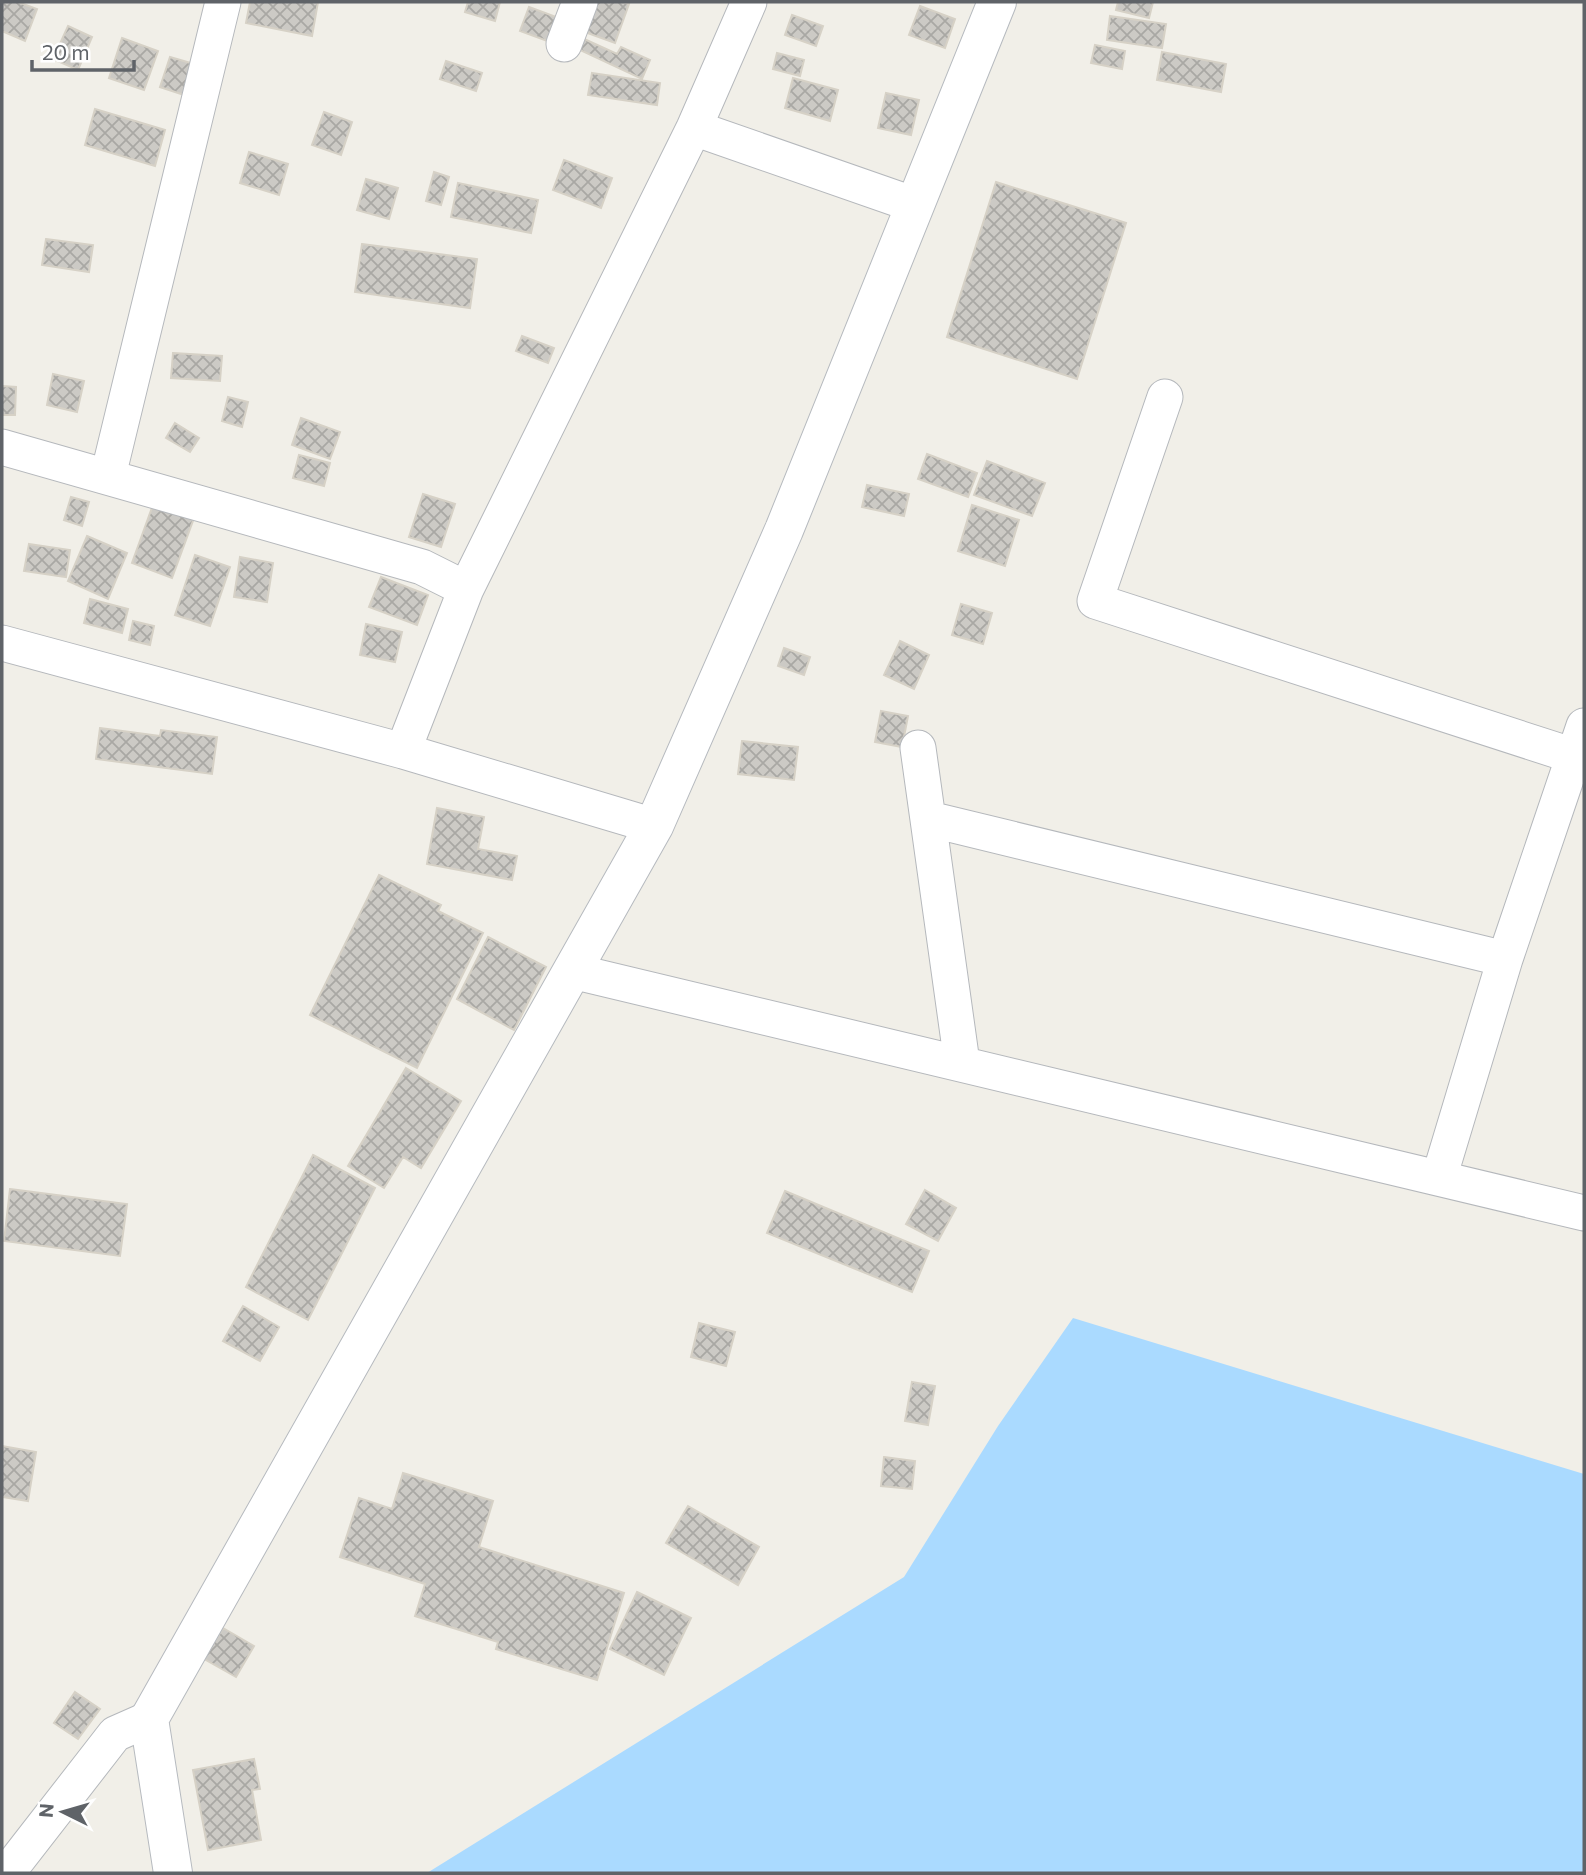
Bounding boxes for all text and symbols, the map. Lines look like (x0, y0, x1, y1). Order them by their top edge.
scale bar (32, 28, 133, 72)
text: 20 m (42, 39, 90, 64)
north arrow (28, 1777, 98, 1847)
text: N (33, 1802, 58, 1819)

